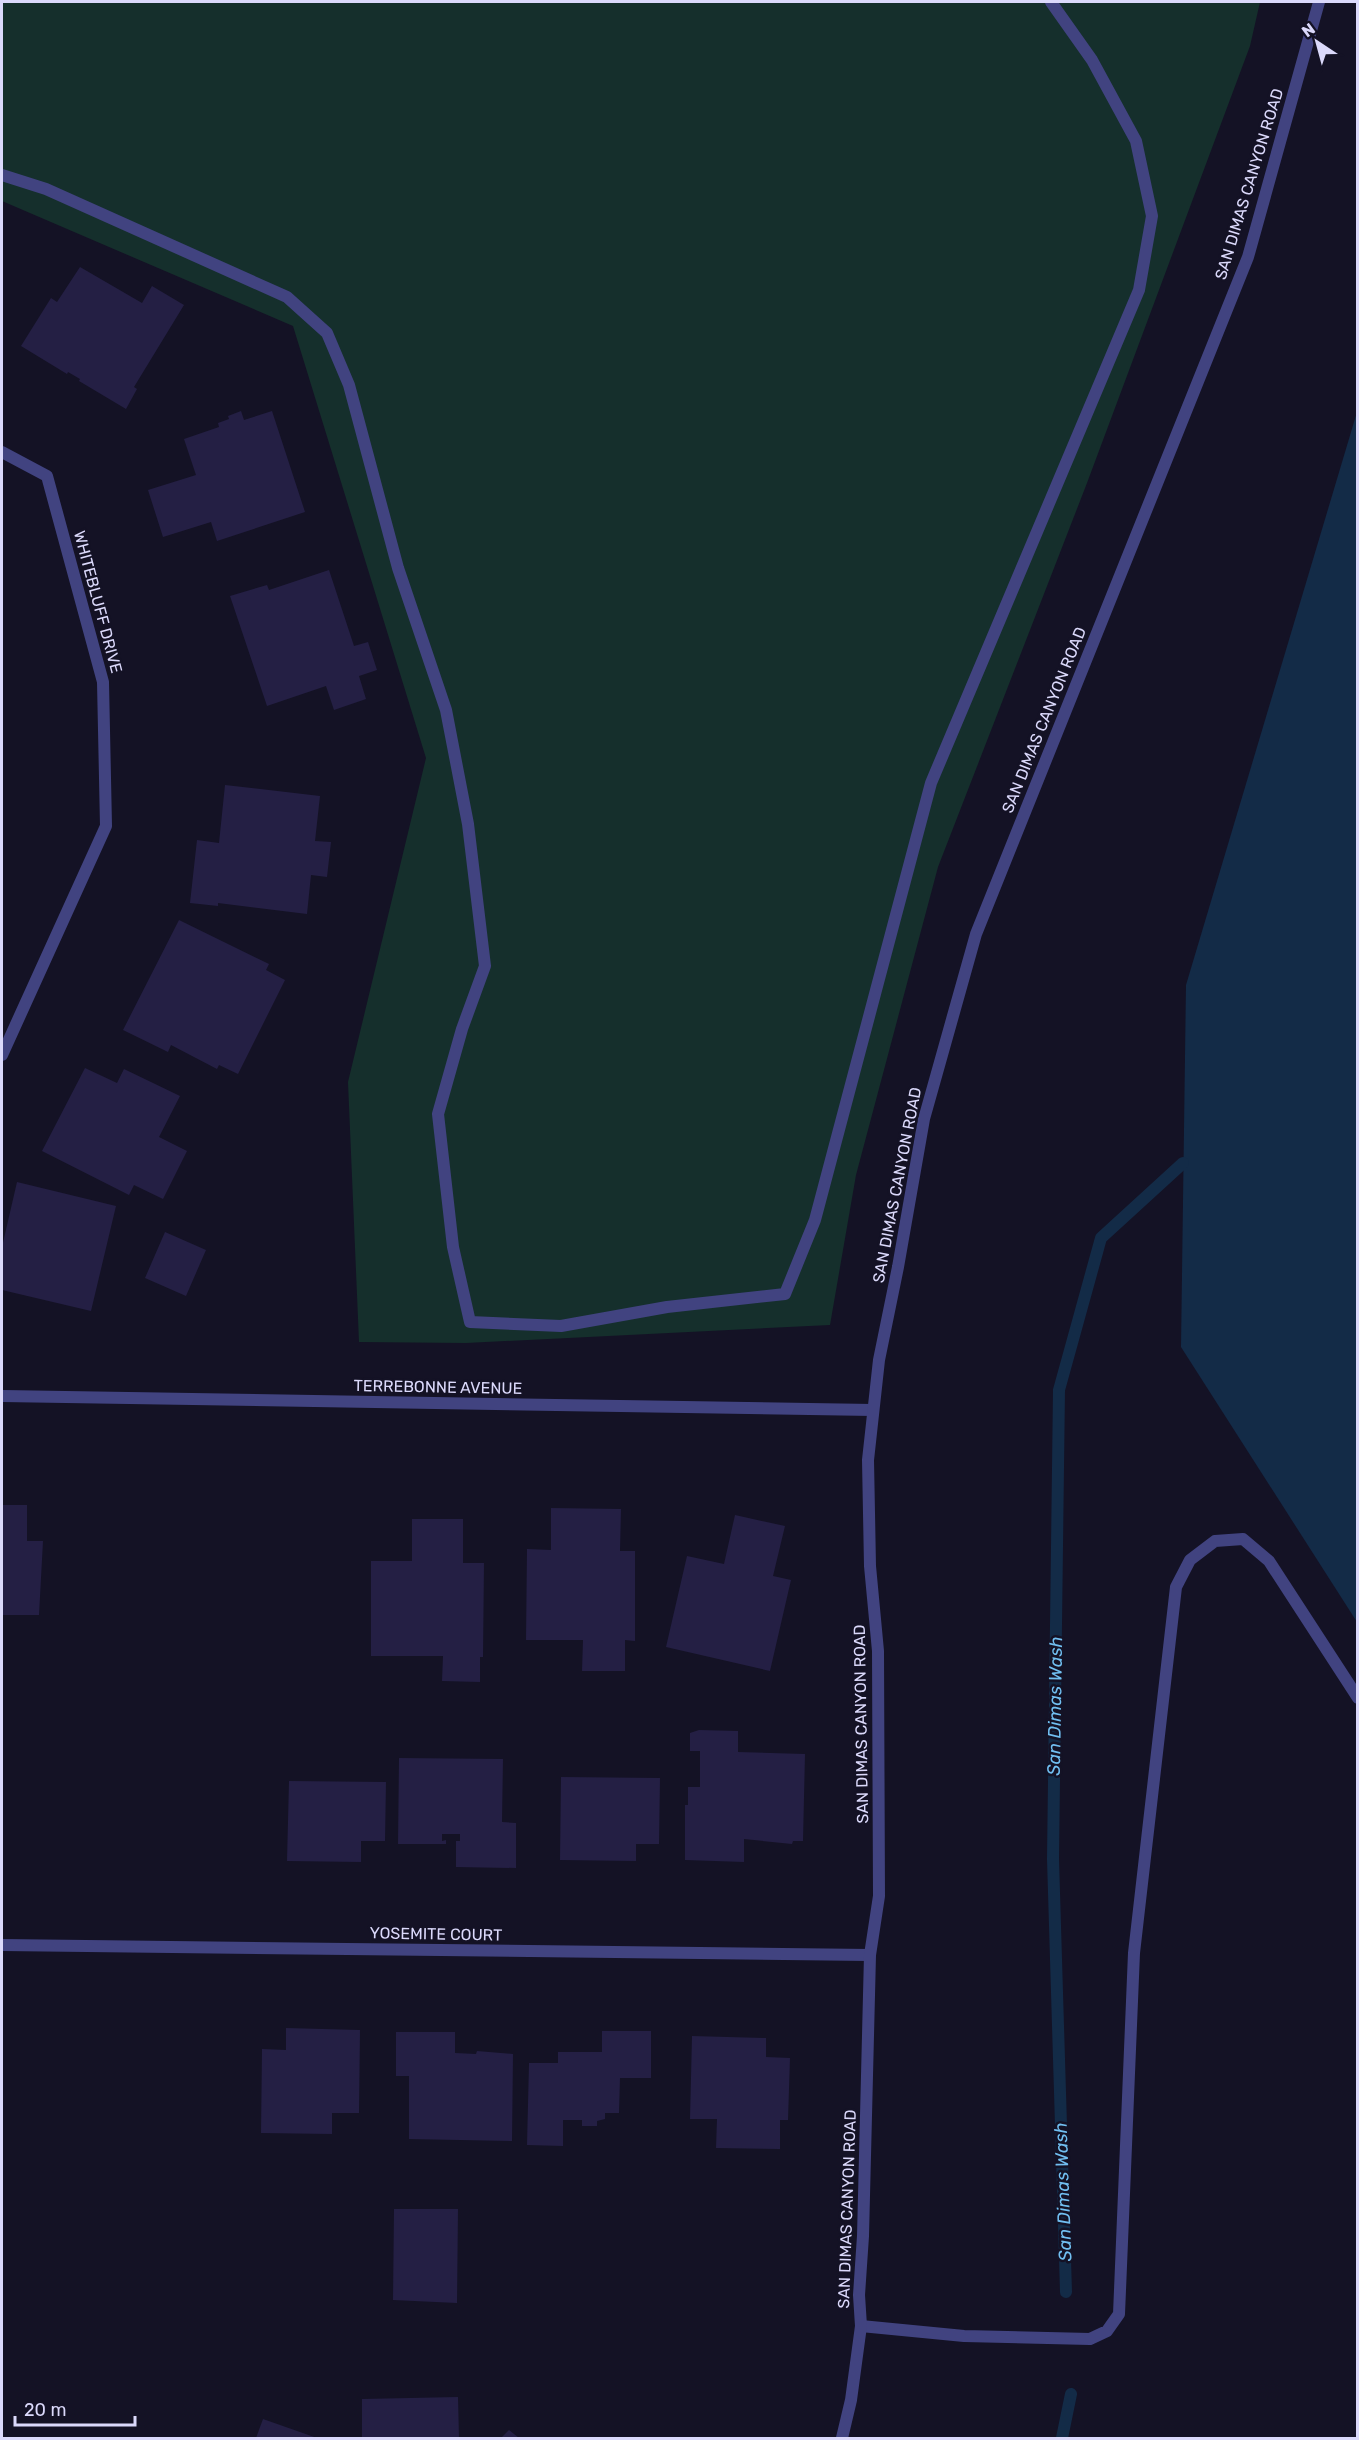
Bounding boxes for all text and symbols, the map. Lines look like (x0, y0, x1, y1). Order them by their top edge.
north arrow (1287, 12, 1347, 72)
text: N (1298, 19, 1319, 41)
street label: SAN DIMAS CANYON ROAD (1211, 86, 1287, 282)
street label: WHITEBLUFF DRIVE (70, 529, 126, 675)
street label: SAN DIMAS CANYON ROAD (998, 624, 1090, 816)
street label: SAN DIMAS CANYON ROAD (869, 1085, 925, 1285)
street label: TERREBONNE AVENUE (353, 1376, 523, 1398)
street label: SAN DIMAS CANYON ROAD (850, 1624, 872, 1824)
water label: San Dimas Wash (1043, 1636, 1067, 1776)
street label: YOSEMITE COURT (370, 1923, 502, 1945)
street label: SAN DIMAS CANYON ROAD (834, 2109, 860, 2309)
water label: San Dimas Wash (1050, 2122, 1076, 2262)
scale bar (15, 2389, 135, 2427)
text: 20 m (24, 2399, 66, 2421)

